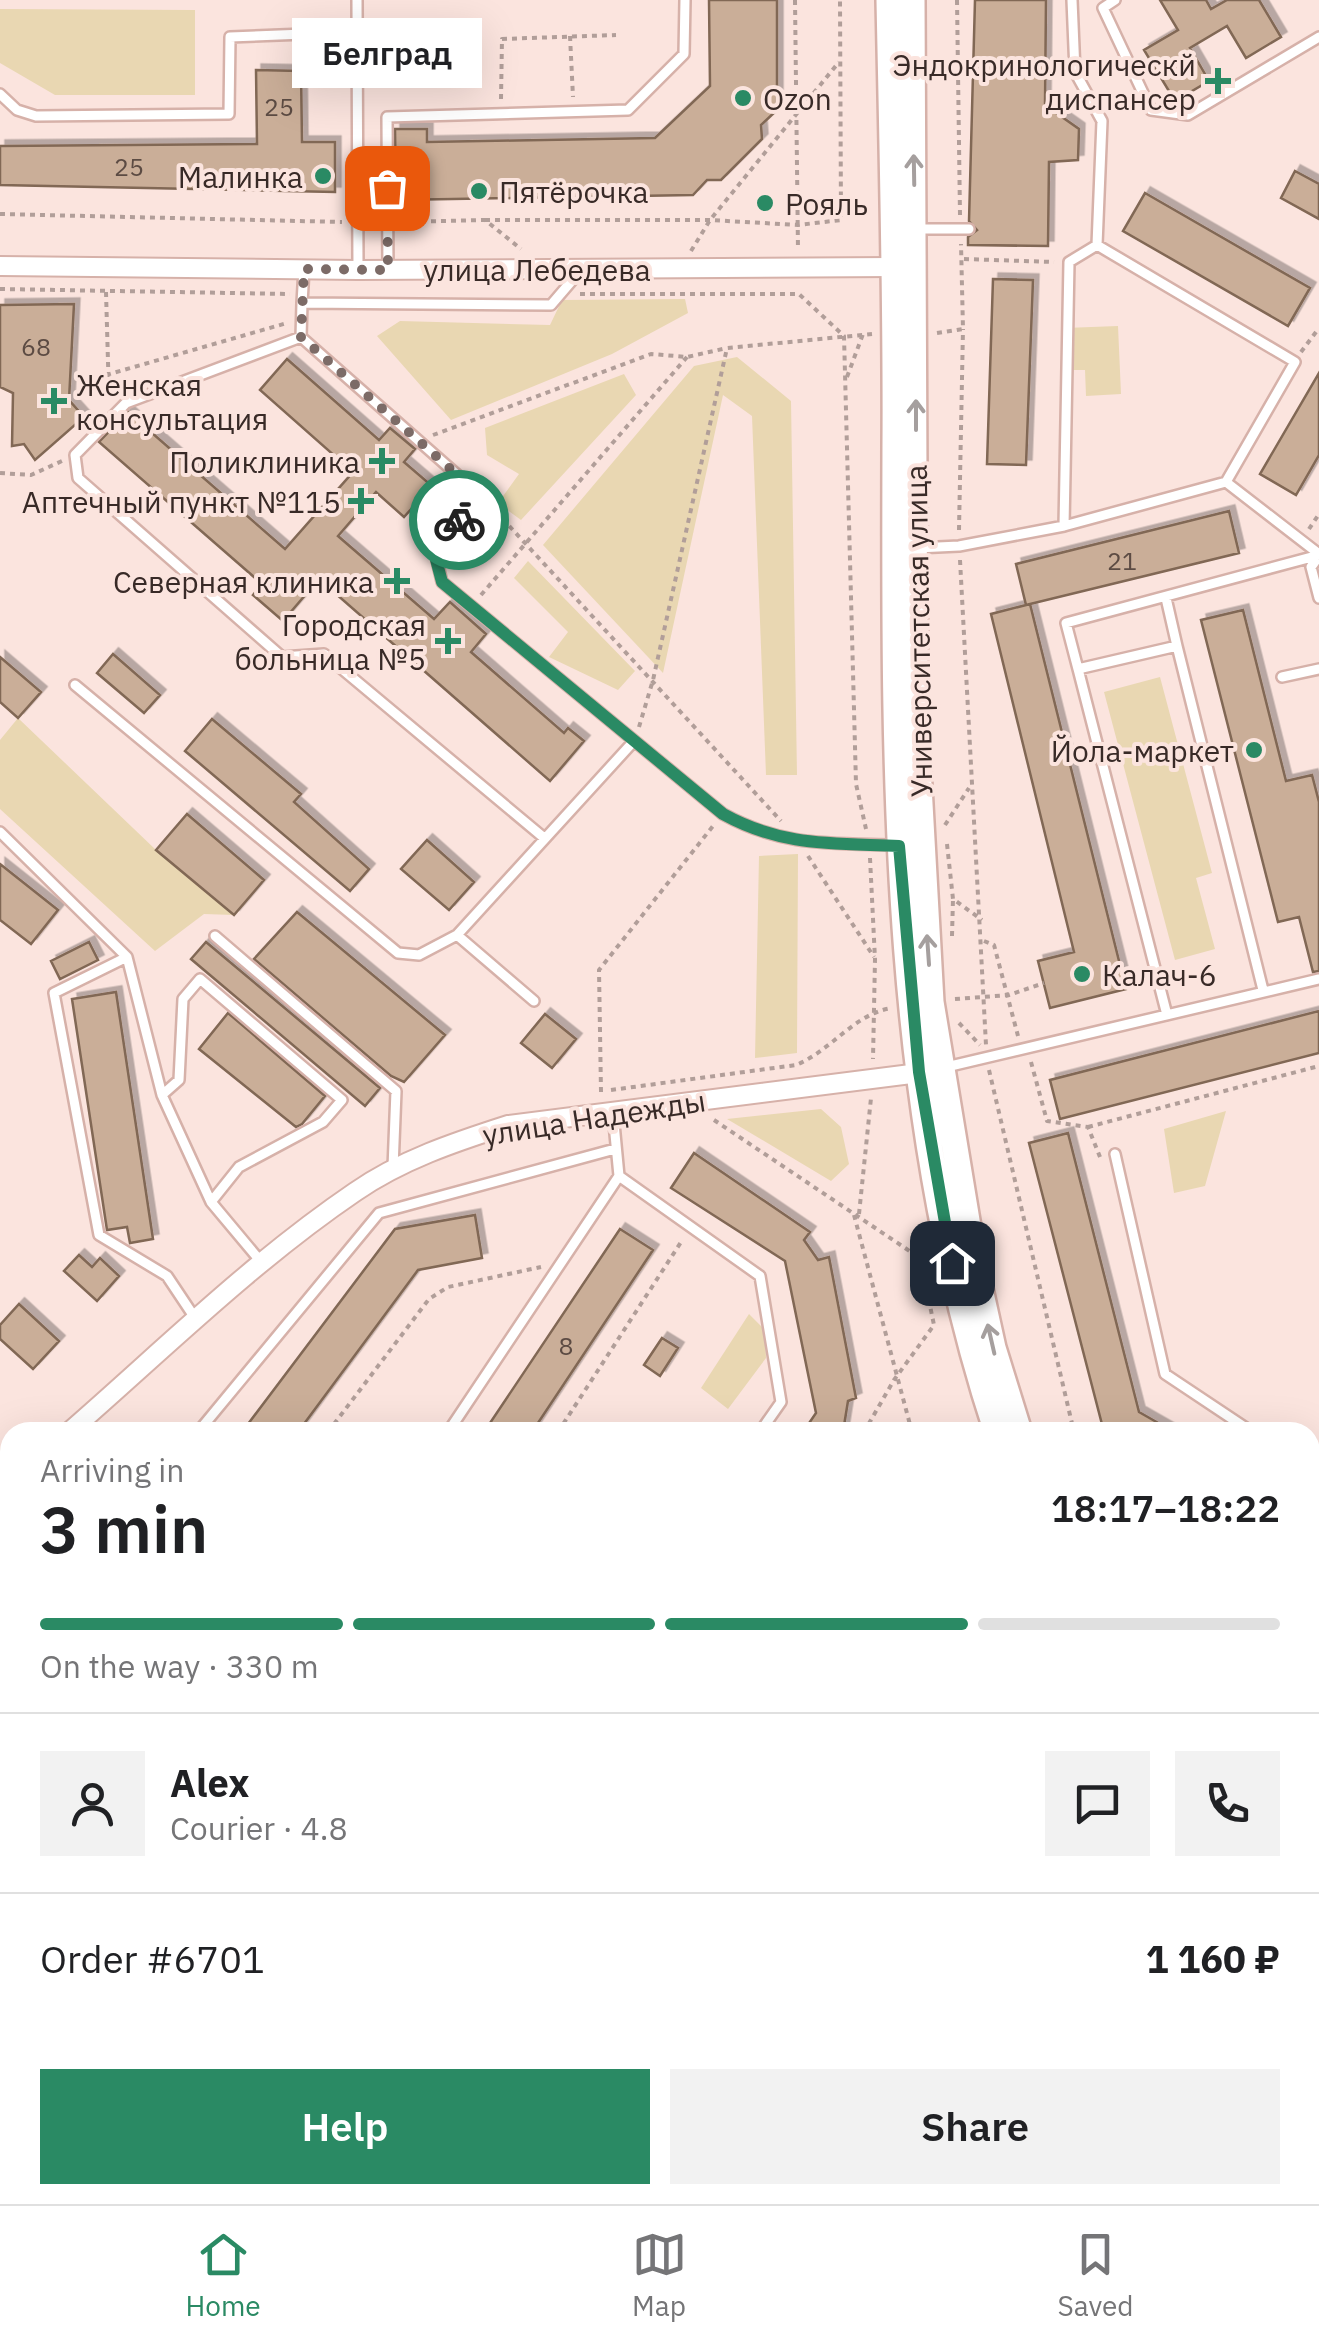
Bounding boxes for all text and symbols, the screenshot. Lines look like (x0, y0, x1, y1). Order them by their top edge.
callout: Белград (292, 18, 482, 88)
text: Белград (322, 32, 452, 74)
place label: Эндокринологическй диспансер (893, 45, 1196, 118)
marker: Эндокринологическй диспансер (1205, 68, 1231, 94)
place label: Ozon (763, 79, 832, 118)
marker: Ozon (732, 87, 754, 109)
house number: 25 (264, 90, 294, 123)
pin (345, 146, 430, 231)
house number: 25 (114, 150, 144, 183)
one-way arrow (904, 154, 923, 186)
place label: Малинка (178, 157, 303, 196)
icon: bag (360, 161, 415, 216)
marker: Малинка (312, 165, 334, 187)
place label: Пятёрочка (499, 172, 649, 211)
marker: Пятёрочка (468, 180, 490, 202)
place label: Рояль (785, 184, 868, 223)
marker: Рояль (754, 192, 776, 214)
street label: улица Лебедева (423, 250, 651, 289)
house number: 68 (21, 330, 51, 363)
place label: Женская консультация (76, 365, 268, 438)
marker: Женская консультация (41, 388, 67, 414)
one-way arrow (906, 399, 926, 432)
place label: Поликлиника (169, 442, 360, 481)
marker: Поликлиника (369, 448, 395, 474)
street label: Университетская улица (896, 464, 940, 798)
courier (409, 470, 509, 570)
place label: Аптечный пункт №115 (22, 482, 341, 521)
marker: Аптечный пункт №115 (350, 490, 372, 512)
icon: bike (432, 493, 487, 548)
house number: 21 (1107, 544, 1137, 577)
place label: Северная клиника (113, 562, 374, 601)
marker: Северная клиника (384, 568, 410, 594)
place label: Городская больница №5 (235, 605, 426, 678)
marker: Городская больница №5 (435, 628, 461, 654)
place label: Йола-маркет (1051, 731, 1234, 770)
marker: Йола-маркет (1243, 739, 1265, 761)
one-way arrow (918, 934, 937, 966)
place label: Калач-6 (1102, 955, 1217, 994)
marker: Калач-6 (1071, 963, 1093, 985)
street label: улица Надежды (480, 1080, 708, 1154)
pin (910, 1221, 995, 1306)
icon: home (925, 1236, 980, 1291)
one-way arrow (981, 1324, 999, 1356)
house number: 8 (558, 1329, 574, 1362)
text: Arriving in (40, 1449, 185, 1491)
text: 18:17–18:22 (1051, 1483, 1280, 1532)
text: 3 min (40, 1486, 208, 1571)
text: On the way · 330 m (40, 1645, 319, 1687)
button: person (40, 1751, 145, 1856)
button: chat (1045, 1751, 1150, 1856)
button: phone (1175, 1751, 1280, 1856)
text: Alex (170, 1758, 250, 1807)
text: Courier · 4.8 (170, 1807, 348, 1849)
text: Order #6701 (40, 1934, 265, 1983)
text: 1 160 ₽ (1146, 1934, 1280, 1983)
button: Help (40, 2069, 650, 2184)
button: Share (670, 2069, 1280, 2184)
tab: Home (185, 2227, 261, 2324)
tab: Map (632, 2227, 687, 2324)
tab: Saved (1057, 2227, 1134, 2324)

